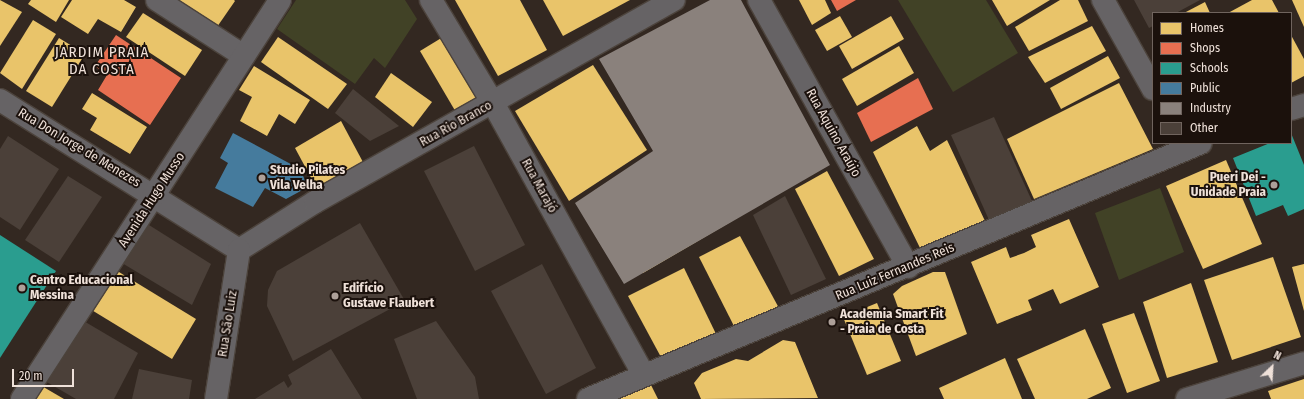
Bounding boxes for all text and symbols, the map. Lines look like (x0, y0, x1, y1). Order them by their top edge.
legend (1152, 12, 1292, 144)
text: Homes (1190, 21, 1224, 35)
text: Shops (1190, 41, 1220, 55)
district label: JARDIM PRAIA DA COSTA (55, 43, 149, 78)
text: Schools (1190, 61, 1228, 75)
text: Public (1190, 81, 1220, 95)
street label: Rua Aquino Araújo (802, 86, 864, 180)
street label: Rua Rio Branco (417, 98, 495, 150)
text: Industry (1190, 101, 1231, 115)
street label: Rua Don Jorge de Menezes (15, 105, 143, 191)
text: Other (1190, 121, 1218, 135)
street label: Avenida Hugo Musso (116, 150, 188, 250)
street label: Rua Marajó (518, 156, 560, 216)
place label: Studio Pilates Vila Velha (270, 163, 345, 194)
place label: Pueri Dei - Unidade Praia (1191, 170, 1266, 201)
marker: Studio Pilates Vila Velha (257, 173, 267, 183)
marker: Pueri Dei - Unidade Praia (1269, 180, 1279, 190)
street label: Rua Luiz Fernandes Reis (833, 240, 957, 304)
place label: Centro Educacional Messina (30, 273, 133, 304)
place label: Edifício Gustave Flaubert (343, 281, 434, 312)
marker: Centro Educacional Messina (17, 283, 27, 293)
street label: Rua São Luiz (215, 290, 241, 358)
marker: Edifício Gustave Flaubert (330, 291, 340, 301)
place label: Academia Smart Fit - Praia de Costa (840, 307, 944, 338)
marker: Academia Smart Fit - Praia de Costa (827, 317, 837, 327)
north arrow (1252, 347, 1292, 387)
text: N (1272, 348, 1283, 363)
scale bar (14, 361, 76, 387)
text: 20 m (19, 369, 43, 383)

